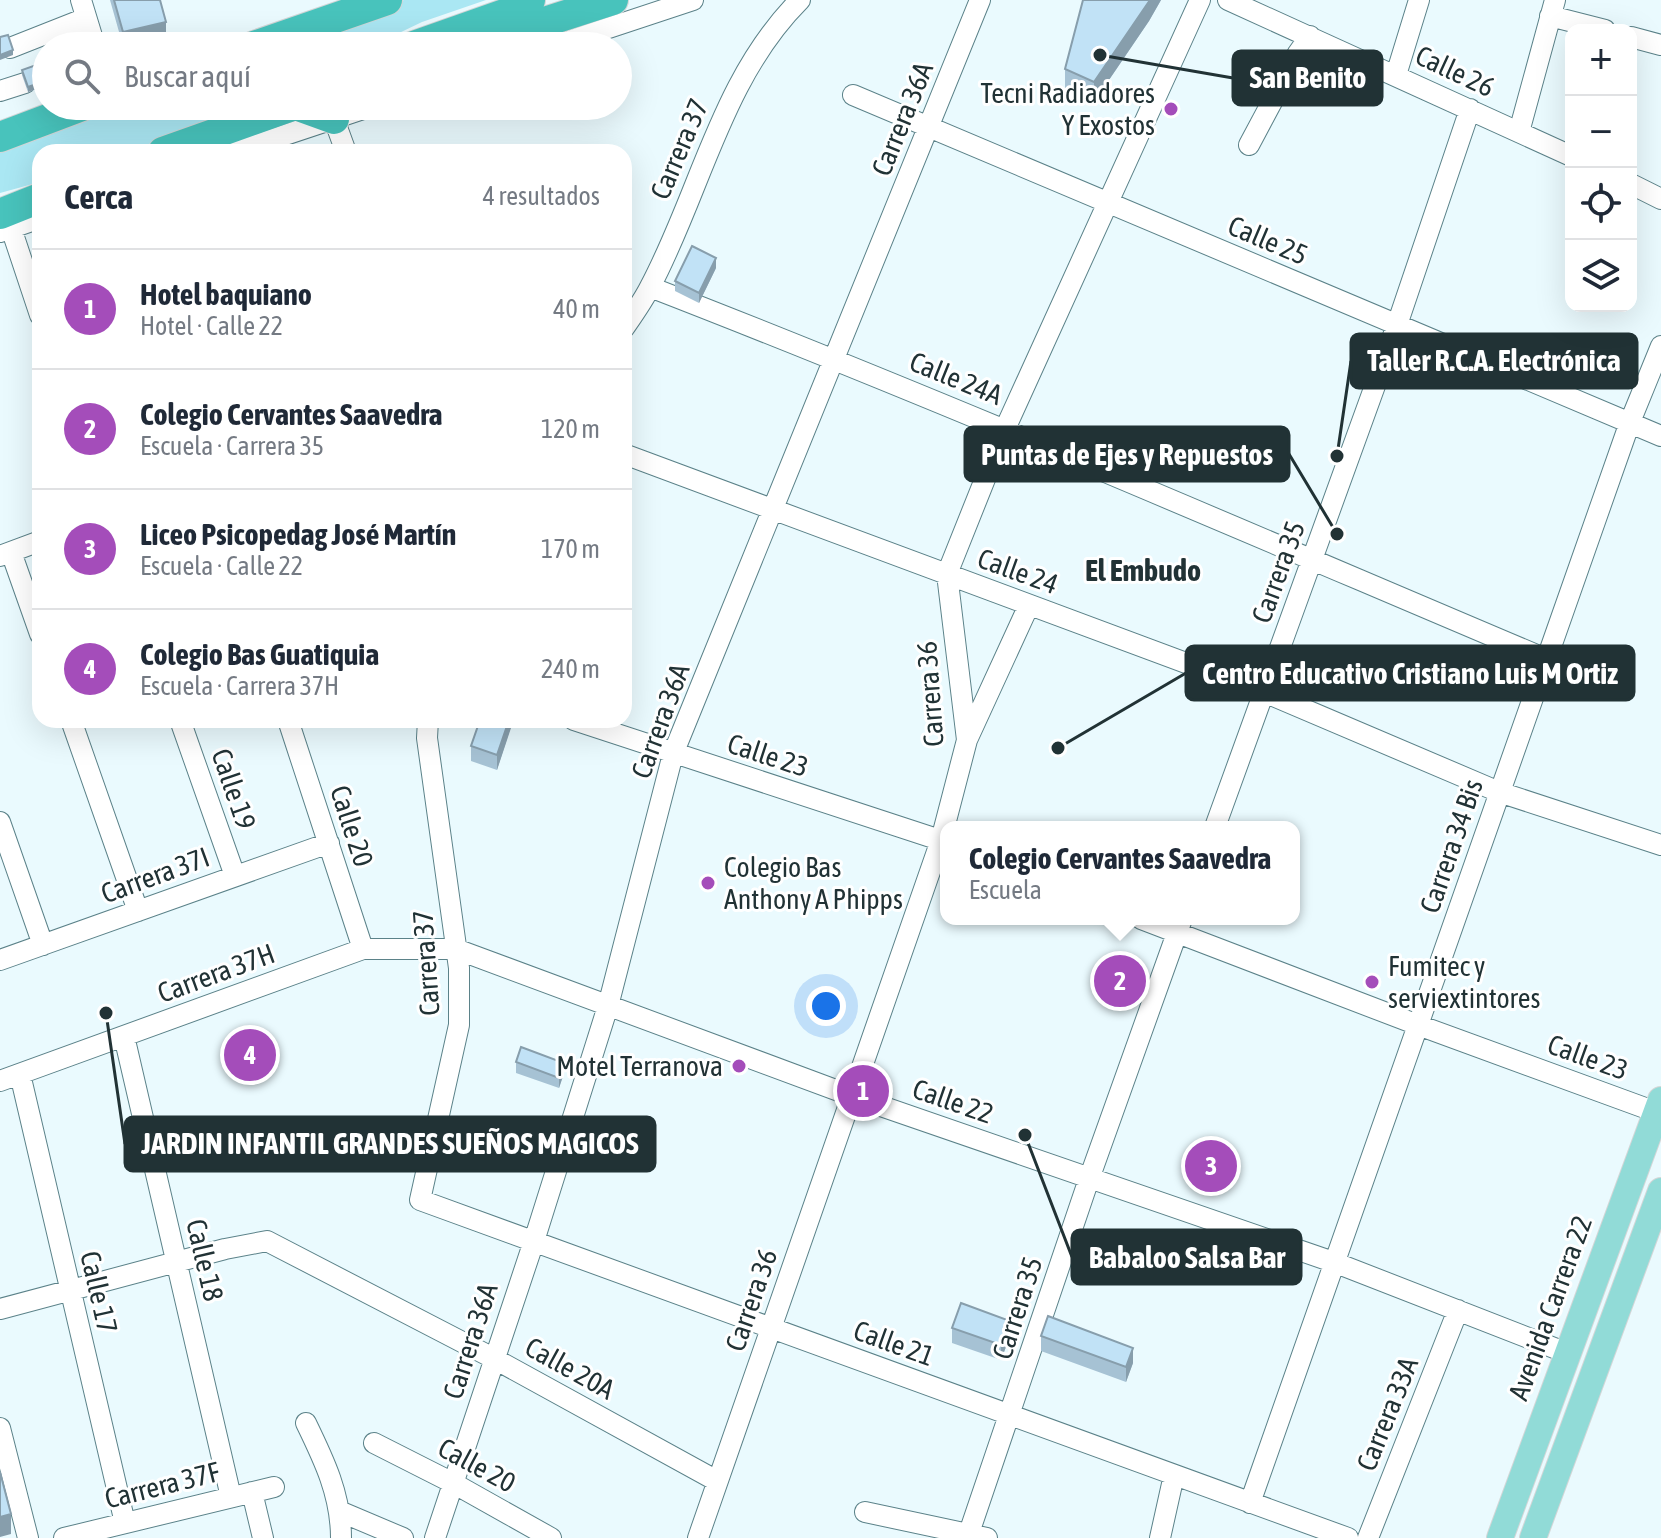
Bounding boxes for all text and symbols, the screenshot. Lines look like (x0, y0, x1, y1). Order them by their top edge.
map controls (1565, 24, 1637, 312)
button: + (1565, 24, 1637, 96)
search box (32, 32, 632, 120)
street label: Calle 26 (1411, 39, 1499, 103)
callout: San Benito (1233, 51, 1382, 105)
icon: search (60, 54, 104, 98)
street label: Carrera 36A (865, 57, 939, 180)
text: Buscar aquí (124, 59, 251, 93)
text: San Benito (1250, 60, 1366, 94)
place label: Tecni Radiadores Y Exostos (981, 77, 1155, 141)
street label: Carrera 37 (644, 94, 714, 204)
button: − (1565, 96, 1637, 168)
marker: Tecni Radiadores Y Exostos (1162, 100, 1180, 118)
button: locate (1565, 168, 1637, 240)
text: Cerca (64, 177, 133, 216)
text: 4 resultados (483, 181, 600, 211)
street label: Calle 25 (1224, 209, 1312, 271)
button: layers (1565, 240, 1637, 312)
text: Hotel baquiano (140, 277, 312, 311)
text: 1 (84, 294, 96, 324)
text: 40 m (553, 294, 600, 324)
text: Hotel · Calle 22 (140, 311, 283, 341)
callout: Taller R.C.A. Electrónica (1351, 334, 1637, 388)
text: Taller R.C.A. Electrónica (1367, 343, 1621, 377)
street label: Calle 24A (905, 345, 1007, 411)
text: Colegio Cervantes Saavedra (140, 397, 443, 431)
text: 2 (84, 414, 96, 444)
text: 120 m (541, 414, 600, 444)
callout: Puntas de Ejes y Repuestos (965, 427, 1289, 481)
text: Escuela · Carrera 35 (140, 431, 324, 461)
text: Puntas de Ejes y Repuestos (981, 437, 1273, 471)
text: Liceo Psicopedag José Martín (140, 517, 456, 551)
street label: Carrera 35 (1245, 517, 1311, 627)
text: 3 (84, 534, 96, 564)
text: 170 m (541, 534, 600, 564)
street label: Calle 24 (974, 542, 1062, 600)
text: Escuela · Calle 22 (140, 551, 303, 581)
district label: El Embudo (1085, 553, 1201, 587)
text: Colegio Bas Guatiquia (140, 637, 379, 671)
street label: Carrera 36 (910, 640, 950, 748)
callout: Centro Educativo Cristiano Luis M Ortiz (1186, 646, 1634, 700)
text: 4 (84, 654, 96, 684)
text: 240 m (541, 654, 600, 684)
text: Centro Educativo Cristiano Luis M Ortiz (1202, 656, 1618, 690)
street label: Carrera 36A (625, 659, 696, 783)
text: Escuela · Carrera 37H (140, 671, 339, 701)
street label: Calle 23 (724, 727, 812, 783)
street label: Calle 19 (205, 745, 263, 833)
street label: Carrera 34 Bis (1413, 775, 1489, 917)
street label: Calle 20 (324, 782, 380, 870)
popup (940, 821, 1300, 925)
street label: Carrera 37I (96, 841, 214, 909)
text: Colegio Cervantes Saavedra (969, 841, 1271, 875)
place label: Colegio Bas Anthony A Phipps (724, 851, 903, 915)
marker: Colegio Bas Anthony A Phipps (699, 874, 717, 892)
text: Escuela (969, 875, 1042, 905)
street label: Carrera 37 (406, 909, 446, 1017)
street label: Carrera 37H (153, 937, 279, 1009)
place label: Fumitec y serviextintores (1388, 950, 1540, 1014)
pin: 2 (1094, 951, 1146, 1011)
marker: Fumitec y serviextintores (1363, 973, 1381, 991)
your location (806, 986, 846, 1026)
pin: 4 (224, 1025, 276, 1085)
street label: Calle 23 (1544, 1028, 1632, 1086)
place label: Motel Terranova (556, 1050, 723, 1082)
marker: Motel Terranova (730, 1057, 748, 1075)
pin: 1 (837, 1061, 889, 1121)
street label: Calle 22 (909, 1072, 997, 1130)
callout: JARDIN INFANTIL GRANDES SUEÑOS MAGICOS (125, 1117, 655, 1171)
text: JARDIN INFANTIL GRANDES SUEÑOS MAGICOS (140, 1126, 639, 1160)
pin: 3 (1185, 1136, 1237, 1196)
street label: Avenida Carrera 22 (1502, 1212, 1598, 1404)
street label: Calle 18 (180, 1216, 230, 1304)
callout: Babaloo Salsa Bar (1072, 1230, 1301, 1284)
text: Babaloo Salsa Bar (1089, 1240, 1286, 1274)
street label: Carrera 36 (719, 1245, 783, 1355)
street label: Calle 17 (74, 1248, 124, 1336)
street label: Carrera 35 (985, 1253, 1049, 1363)
street label: Carrera 36A (436, 1279, 504, 1403)
street label: Calle 21 (850, 1314, 938, 1372)
street label: Calle 20A (520, 1331, 620, 1406)
street label: Carrera 33A (1350, 1352, 1424, 1475)
street label: Calle 20 (433, 1431, 521, 1499)
street label: Carrera 37F (101, 1455, 223, 1515)

